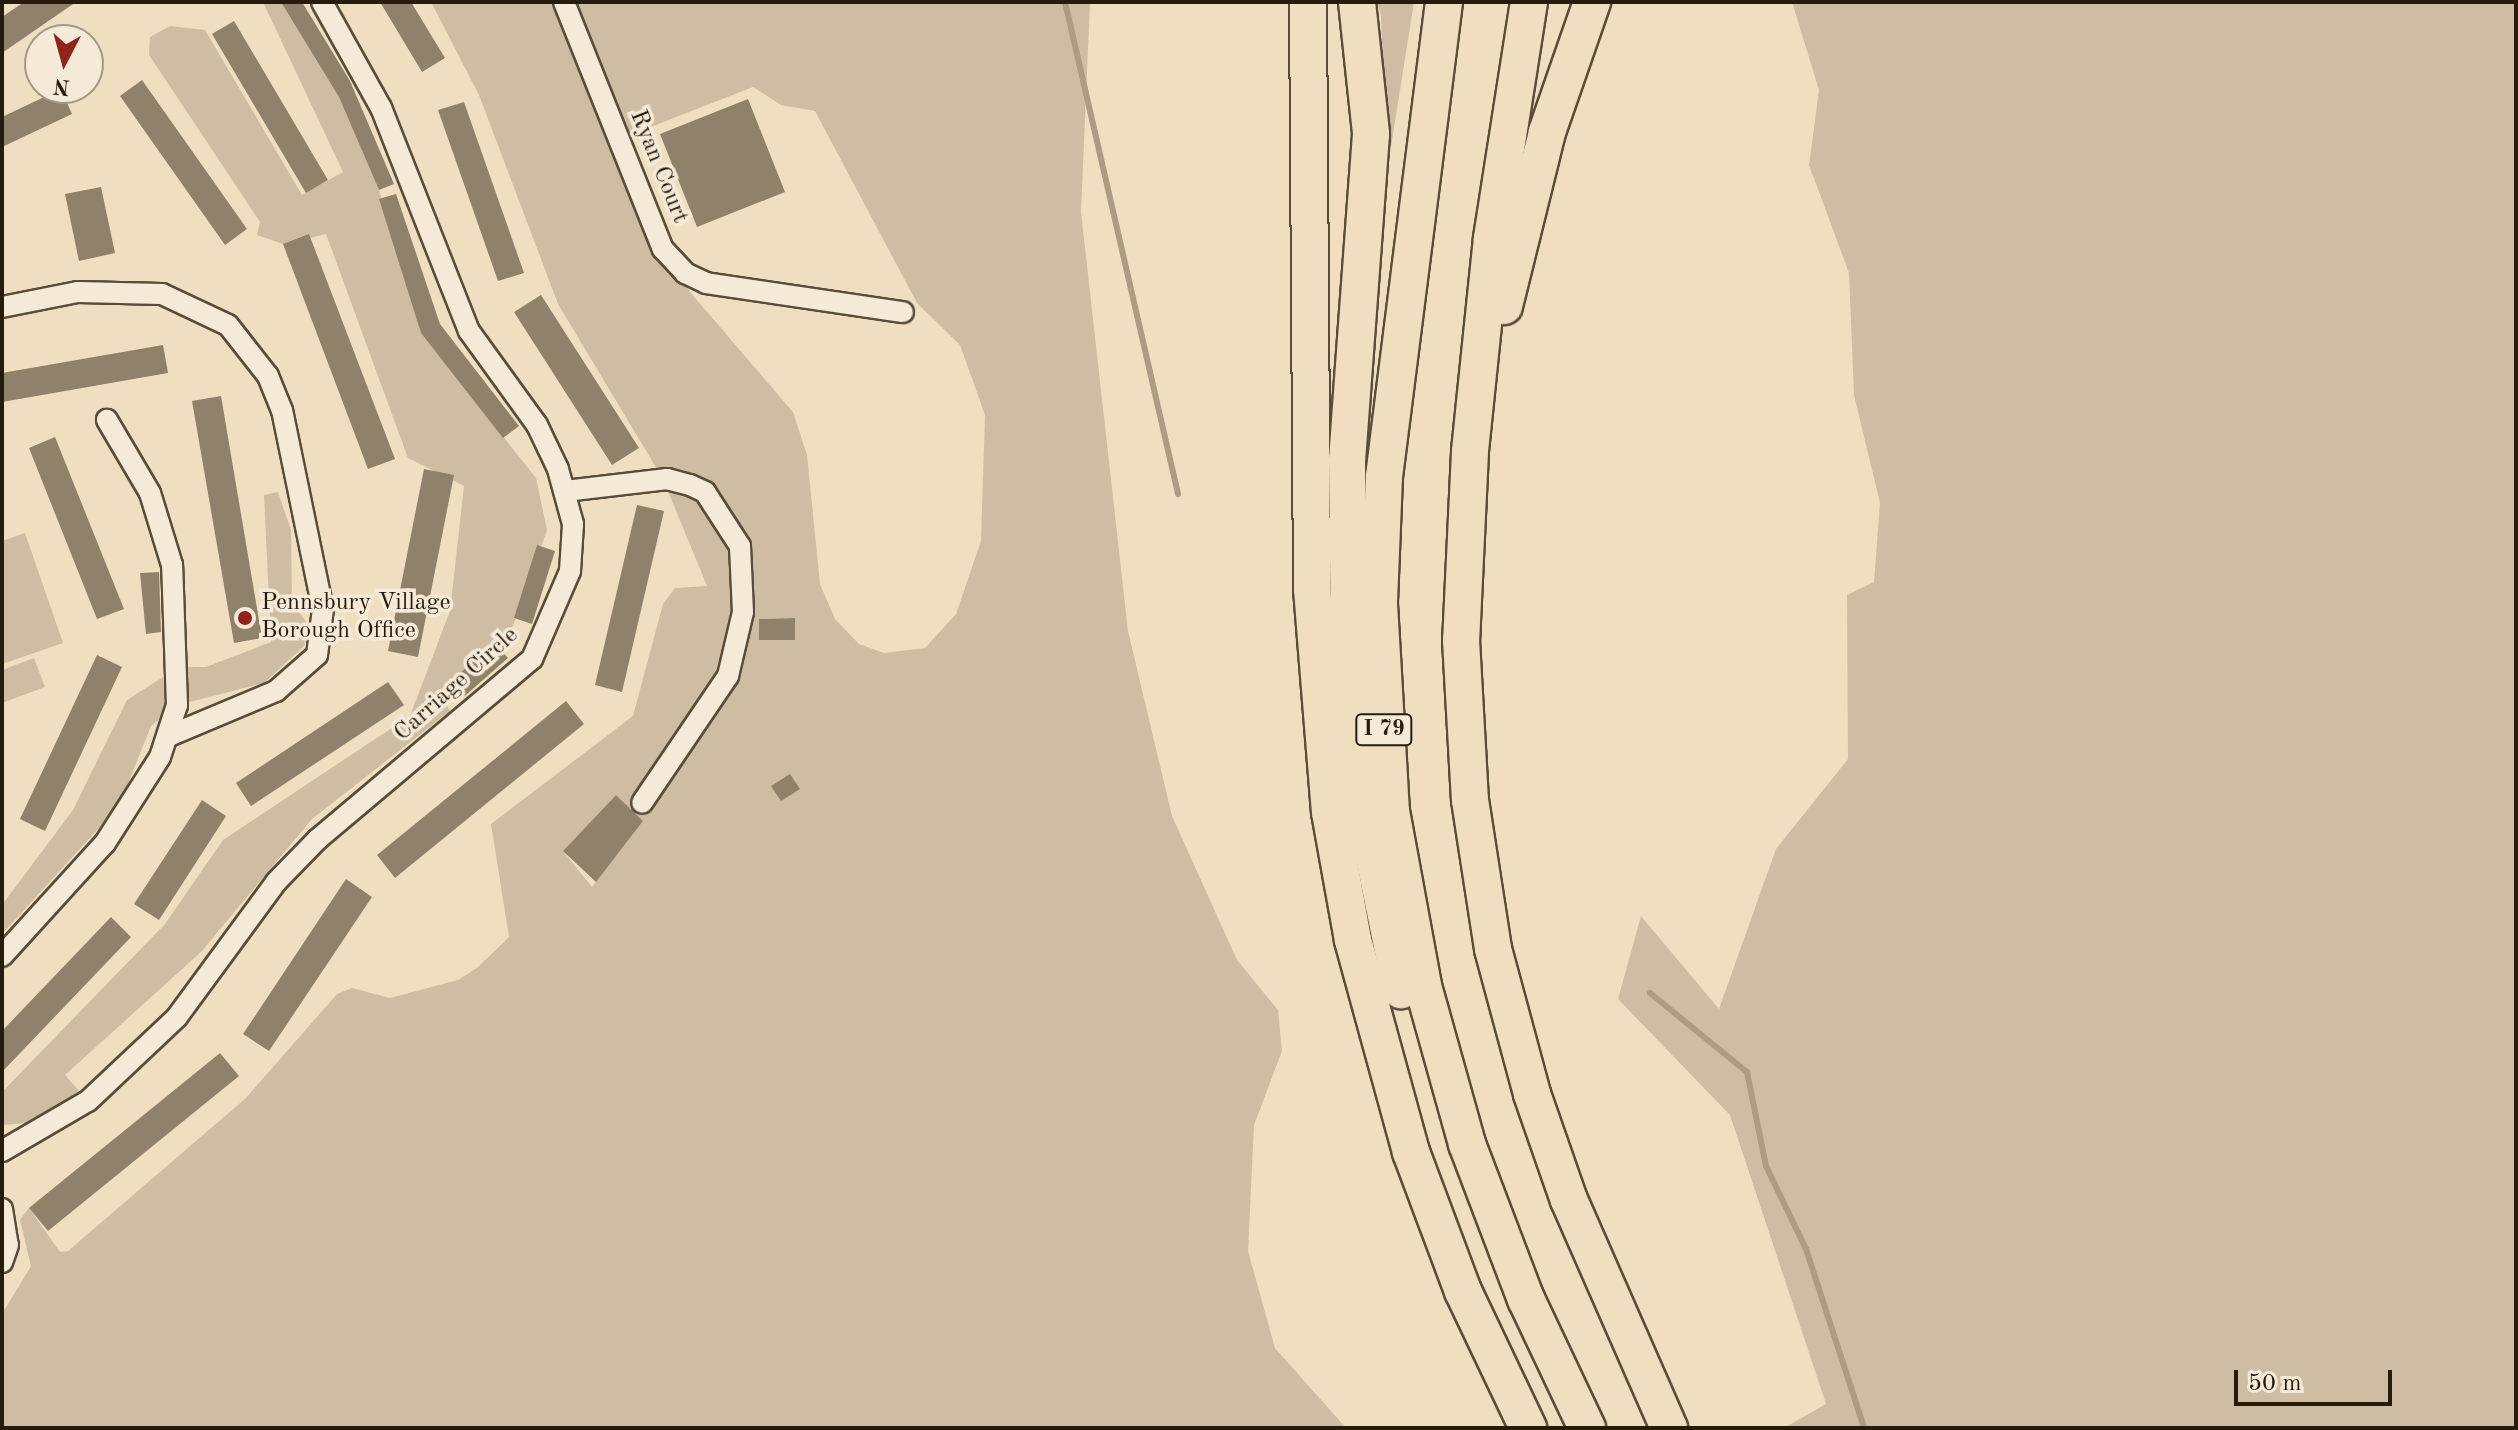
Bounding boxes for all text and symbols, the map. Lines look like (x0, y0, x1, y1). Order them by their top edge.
north arrow (24, 24, 104, 104)
text: N (52, 74, 71, 98)
street label: Ryan Court (622, 106, 694, 228)
place label: Pennsbury Village Borough Office (261, 590, 451, 646)
marker: Pennsbury Village Borough Office (236, 609, 254, 627)
street label: Carriage Circle (389, 622, 525, 748)
road number: I 79 (1354, 712, 1414, 748)
scale bar (2238, 1354, 2396, 1404)
text: 50 m (2248, 1372, 2302, 1396)

